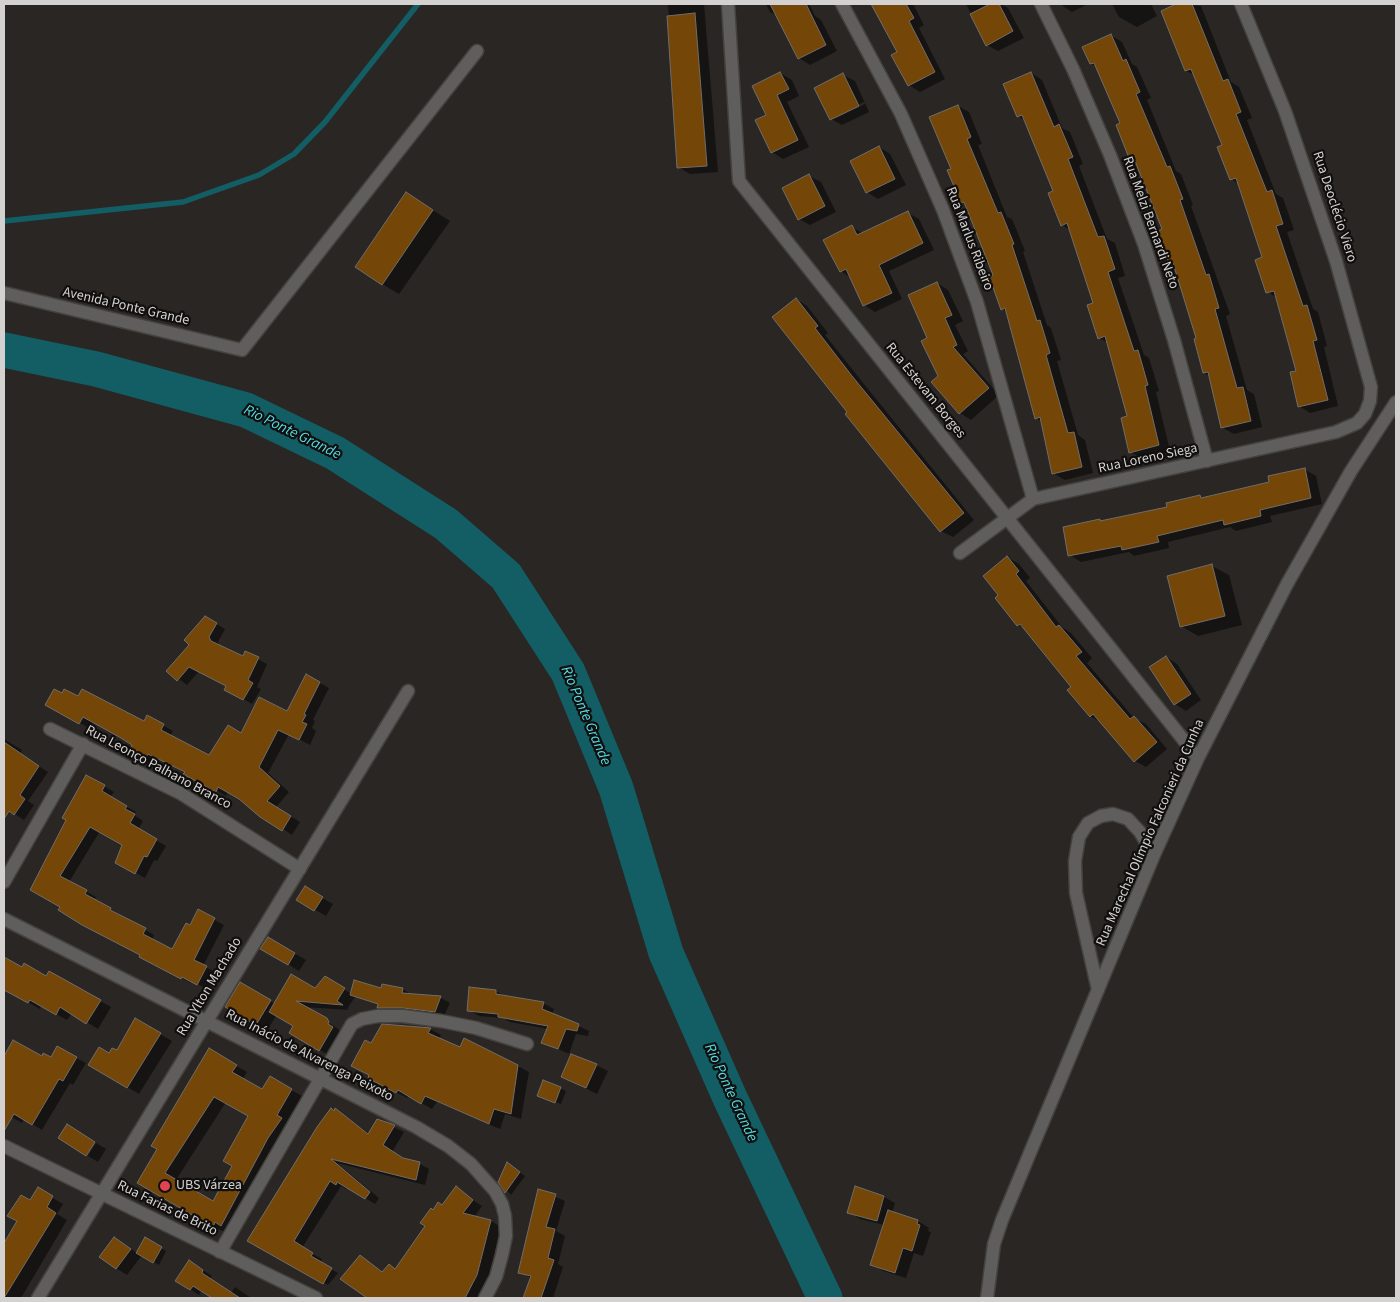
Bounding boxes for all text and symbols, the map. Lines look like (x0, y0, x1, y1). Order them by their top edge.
street label: Rua Deoclécio Viero (1308, 149, 1360, 265)
street label: Rua Melzi Bernardi Neto (1118, 154, 1182, 292)
street label: Rua Marlus Ribeiro (942, 185, 996, 293)
street label: Avenida Ponte Grande (61, 284, 191, 330)
street label: Rua Estevam Borges (881, 340, 969, 442)
water label: Rio Ponte Grande (240, 402, 344, 464)
street label: Rua Loreno Siega (1097, 440, 1199, 478)
water label: Rio Ponte Grande (556, 664, 614, 768)
street label: Rua Marechal Olímpio Falconieri da Cunha (1093, 717, 1209, 949)
street label: Rua Leonço Palhano Branco (82, 722, 234, 814)
street label: Rua Ylton Machado (174, 935, 246, 1039)
street label: Rua Inácio de Alvarenga Peixoto (223, 1006, 395, 1106)
water label: Rio Ponte Grande (699, 1041, 761, 1145)
street label: Rua Farias de Brito (114, 1178, 220, 1240)
place label: UBS Várzea (176, 1178, 242, 1194)
marker: UBS Várzea (158, 1179, 172, 1193)

